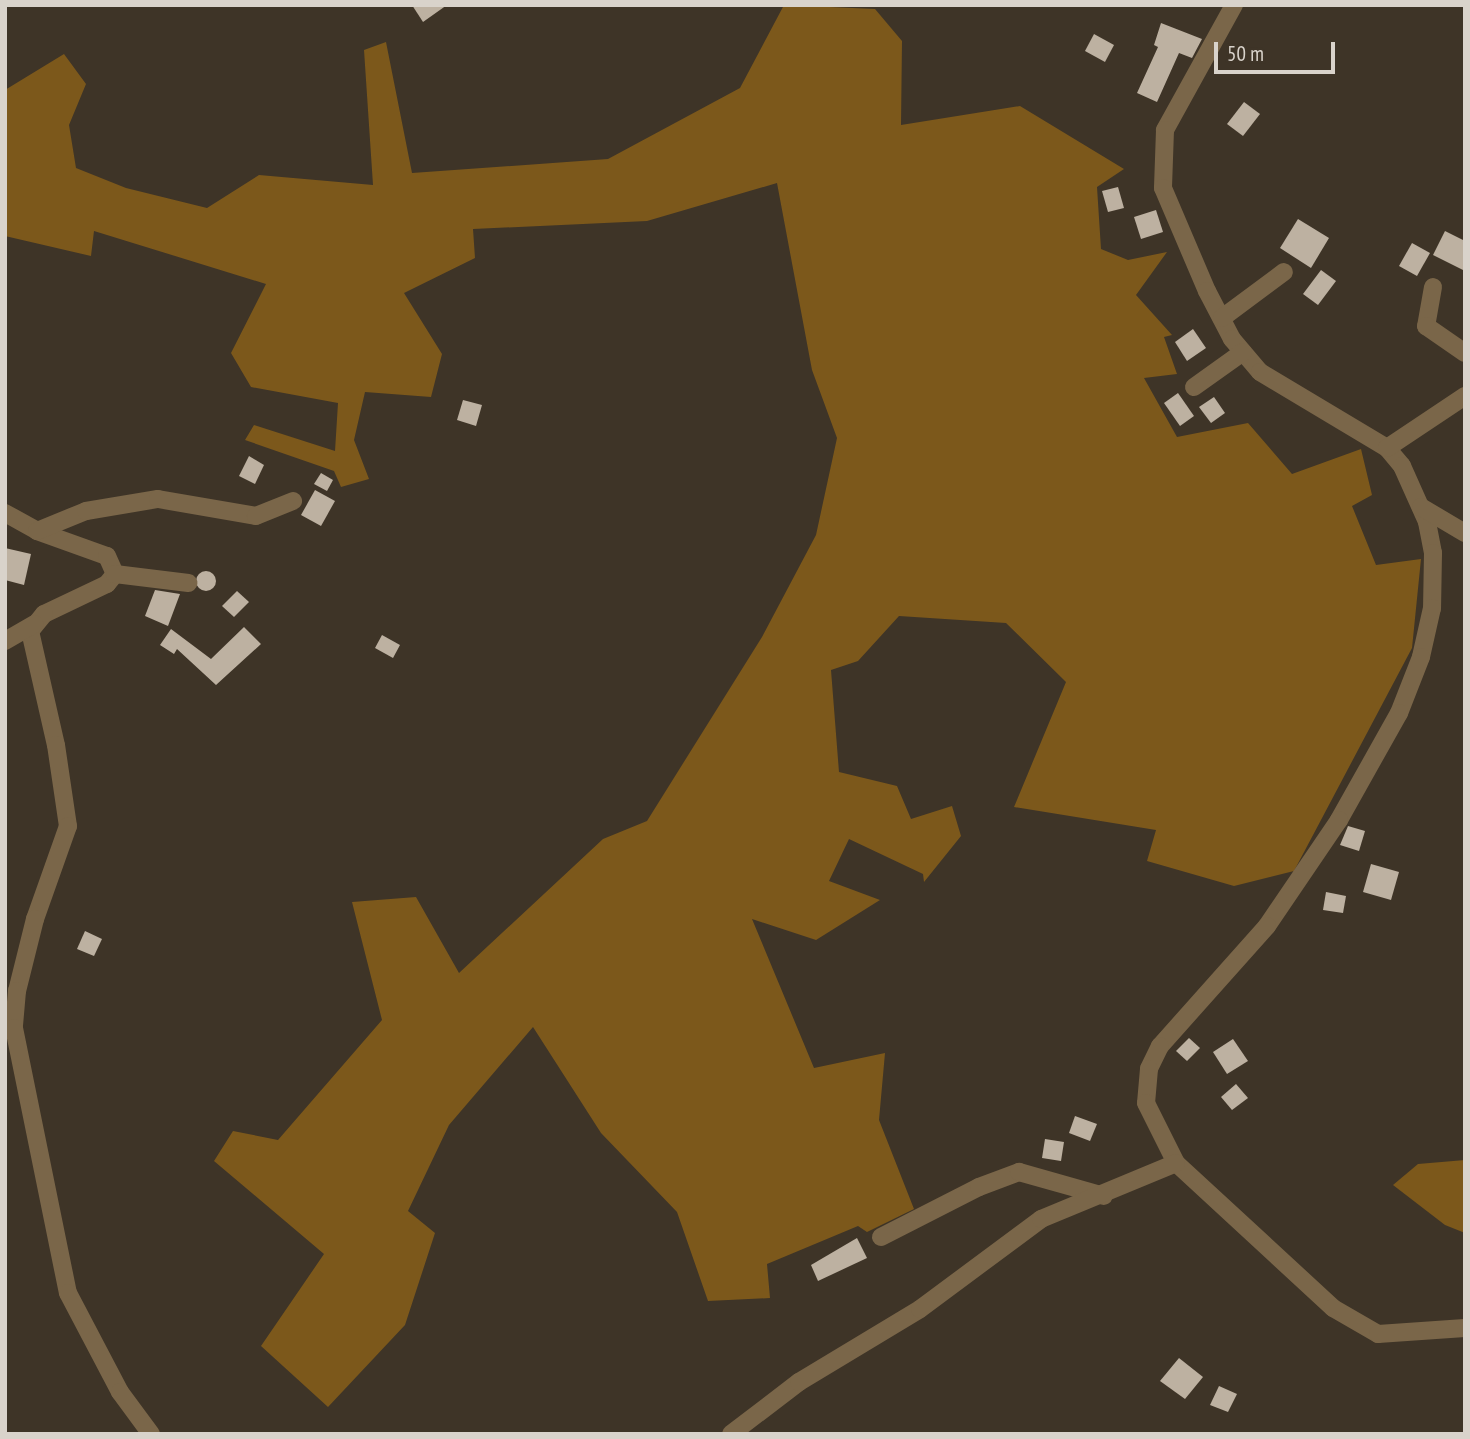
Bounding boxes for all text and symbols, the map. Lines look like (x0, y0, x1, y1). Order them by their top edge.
scale bar (1218, 28, 1339, 72)
text: 50 m (1227, 40, 1264, 67)

